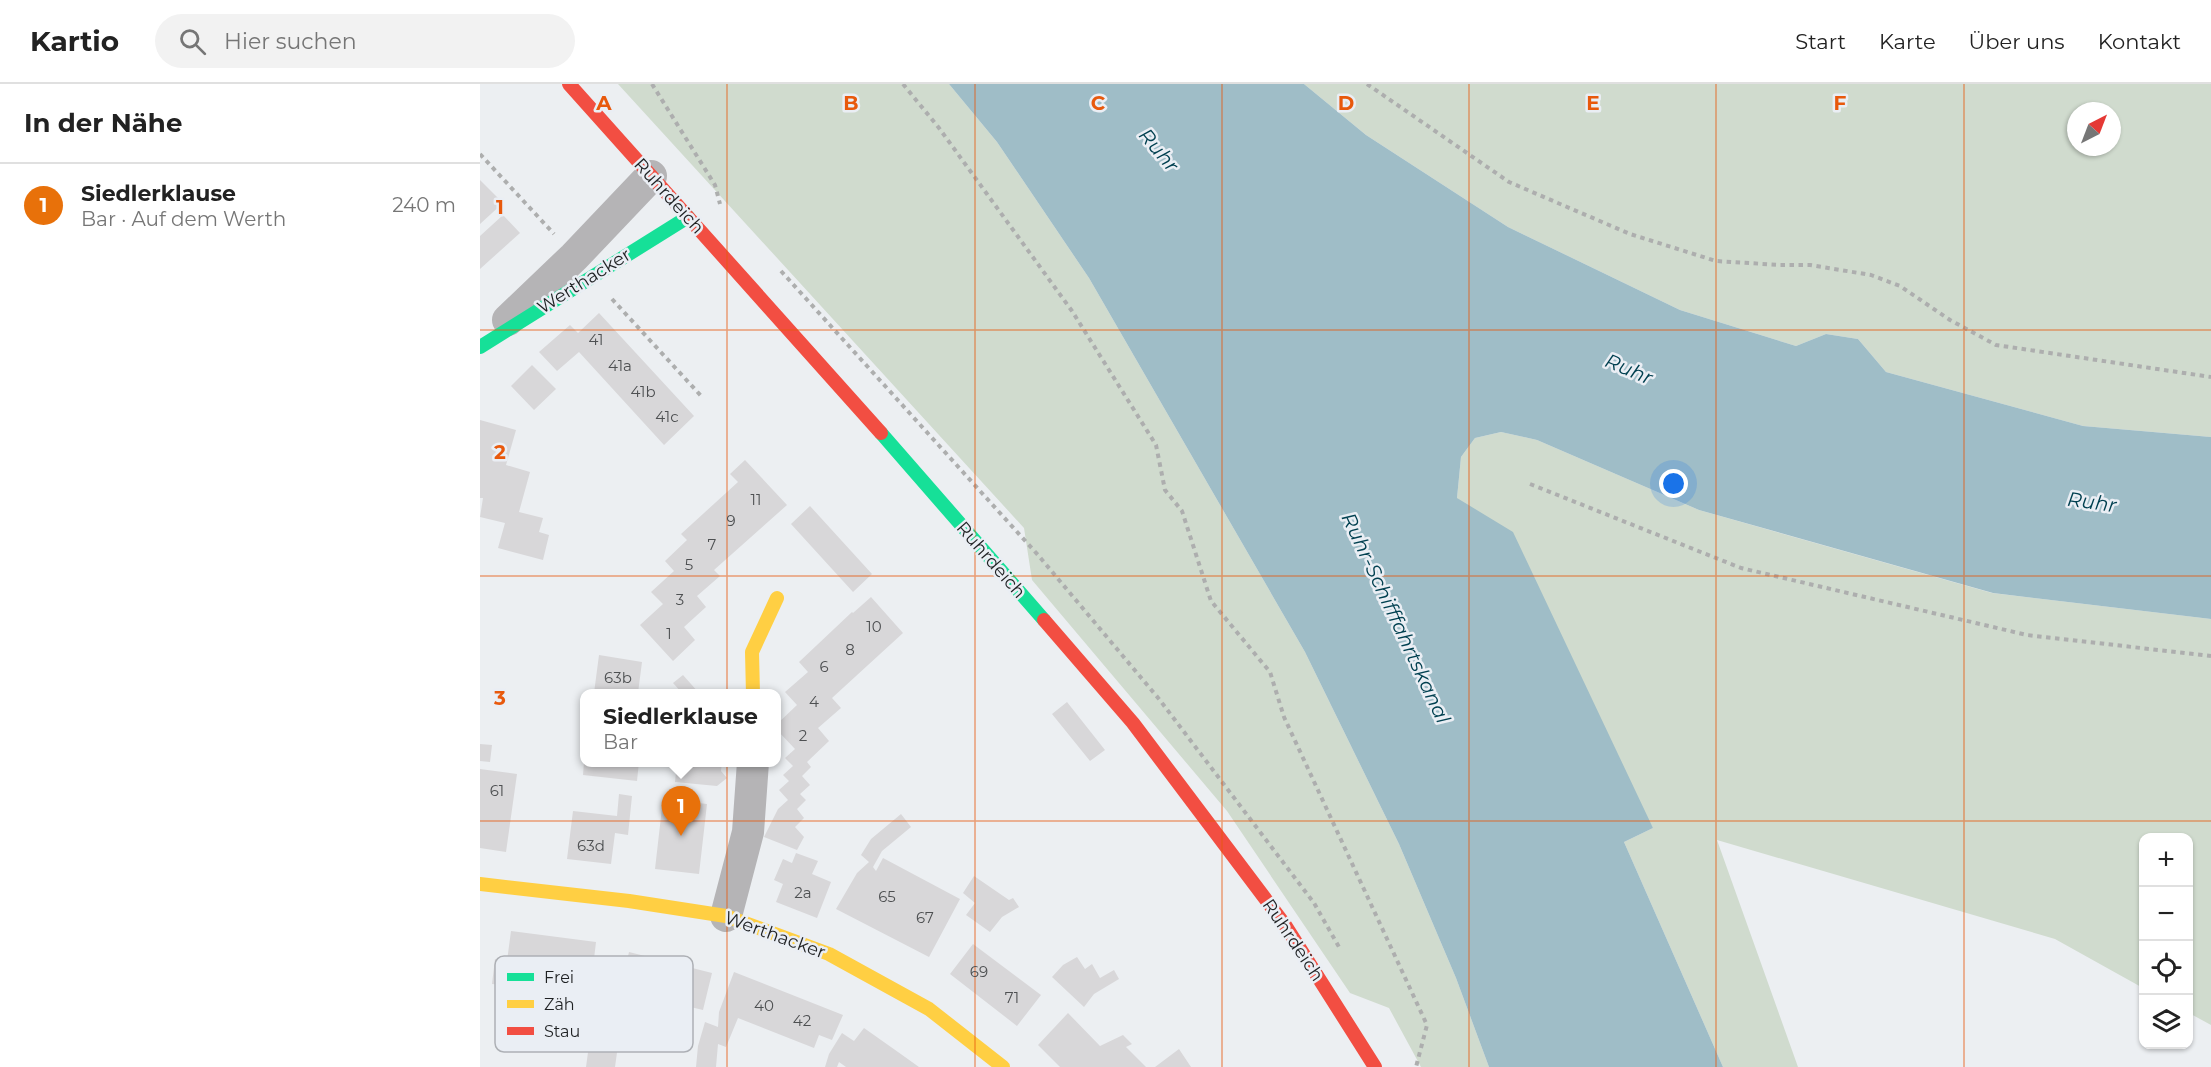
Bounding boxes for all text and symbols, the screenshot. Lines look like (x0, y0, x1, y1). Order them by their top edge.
search box (155, 14, 575, 68)
text: Kartio (30, 24, 119, 58)
icon: search (176, 25, 209, 58)
text: Hier suchen (224, 28, 357, 55)
text: Start (1795, 29, 1846, 54)
text: Karte (1879, 29, 1936, 54)
text: Über uns (1969, 29, 2065, 54)
text: Kontakt (2098, 29, 2181, 54)
text: A (595, 91, 612, 115)
text: B (843, 91, 859, 115)
text: C (1091, 91, 1106, 115)
text: D (1338, 91, 1354, 115)
text: E (1586, 91, 1600, 115)
text: F (1834, 91, 1847, 115)
north arrow (2067, 102, 2121, 156)
text: In der Nähe (24, 107, 182, 139)
water label: Ruhr (1134, 123, 1185, 177)
street label: Ruhrdeich (629, 154, 709, 238)
text: Siedlerklause (81, 180, 236, 207)
text: 1 (40, 193, 47, 217)
text: 240 m (392, 193, 456, 217)
text: 1 (496, 195, 504, 219)
text: Bar · Auf dem Werth (81, 207, 286, 231)
street label: Werthacker (533, 244, 635, 318)
house number: 41 (589, 330, 603, 349)
water label: Ruhr (1602, 348, 1657, 390)
house number: 41a (608, 356, 632, 375)
house number: 41b (630, 382, 656, 401)
house number: 41c (655, 407, 679, 426)
text: 2 (494, 440, 506, 464)
your location (1659, 469, 1688, 498)
water label: Ruhr (2066, 487, 2119, 517)
house number: 11 (751, 490, 761, 509)
water label: Ruhr-Schifffahrtskanal (1337, 509, 1456, 728)
house number: 9 (726, 511, 736, 530)
street label: Ruhrdeich (952, 517, 1030, 603)
house number: 7 (708, 535, 717, 554)
house number: 5 (685, 555, 693, 574)
house number: 3 (676, 590, 684, 609)
house number: 10 (866, 617, 882, 636)
house number: 1 (666, 624, 672, 643)
house number: 8 (845, 640, 855, 659)
house number: 6 (819, 657, 829, 676)
house number: 63b (604, 668, 632, 687)
text: 3 (493, 686, 506, 710)
popup (580, 689, 781, 767)
house number: 4 (809, 692, 819, 711)
text: Siedlerklause (603, 703, 758, 730)
house number: 2 (799, 726, 807, 745)
text: Bar (603, 730, 638, 754)
house number: 61 (490, 781, 504, 800)
pin: 1 (662, 786, 700, 836)
map controls (2139, 833, 2193, 1049)
button: + (2139, 833, 2193, 887)
house number: 63d (577, 836, 605, 855)
house number: 2a (794, 883, 812, 902)
house number: 65 (878, 887, 896, 906)
button: − (2139, 887, 2193, 941)
street label: Ruhrdeich (1257, 895, 1329, 985)
street label: Werthacker (721, 907, 829, 963)
house number: 67 (916, 908, 934, 927)
button: locate (2139, 941, 2193, 995)
legend (495, 956, 693, 1052)
house number: 69 (970, 962, 988, 981)
text: Frei (544, 968, 574, 987)
house number: 71 (1005, 988, 1019, 1007)
text: Zäh (544, 995, 575, 1014)
button: layers (2139, 995, 2193, 1049)
house number: 40 (754, 996, 774, 1015)
house number: 42 (793, 1011, 811, 1030)
text: Stau (544, 1022, 580, 1041)

